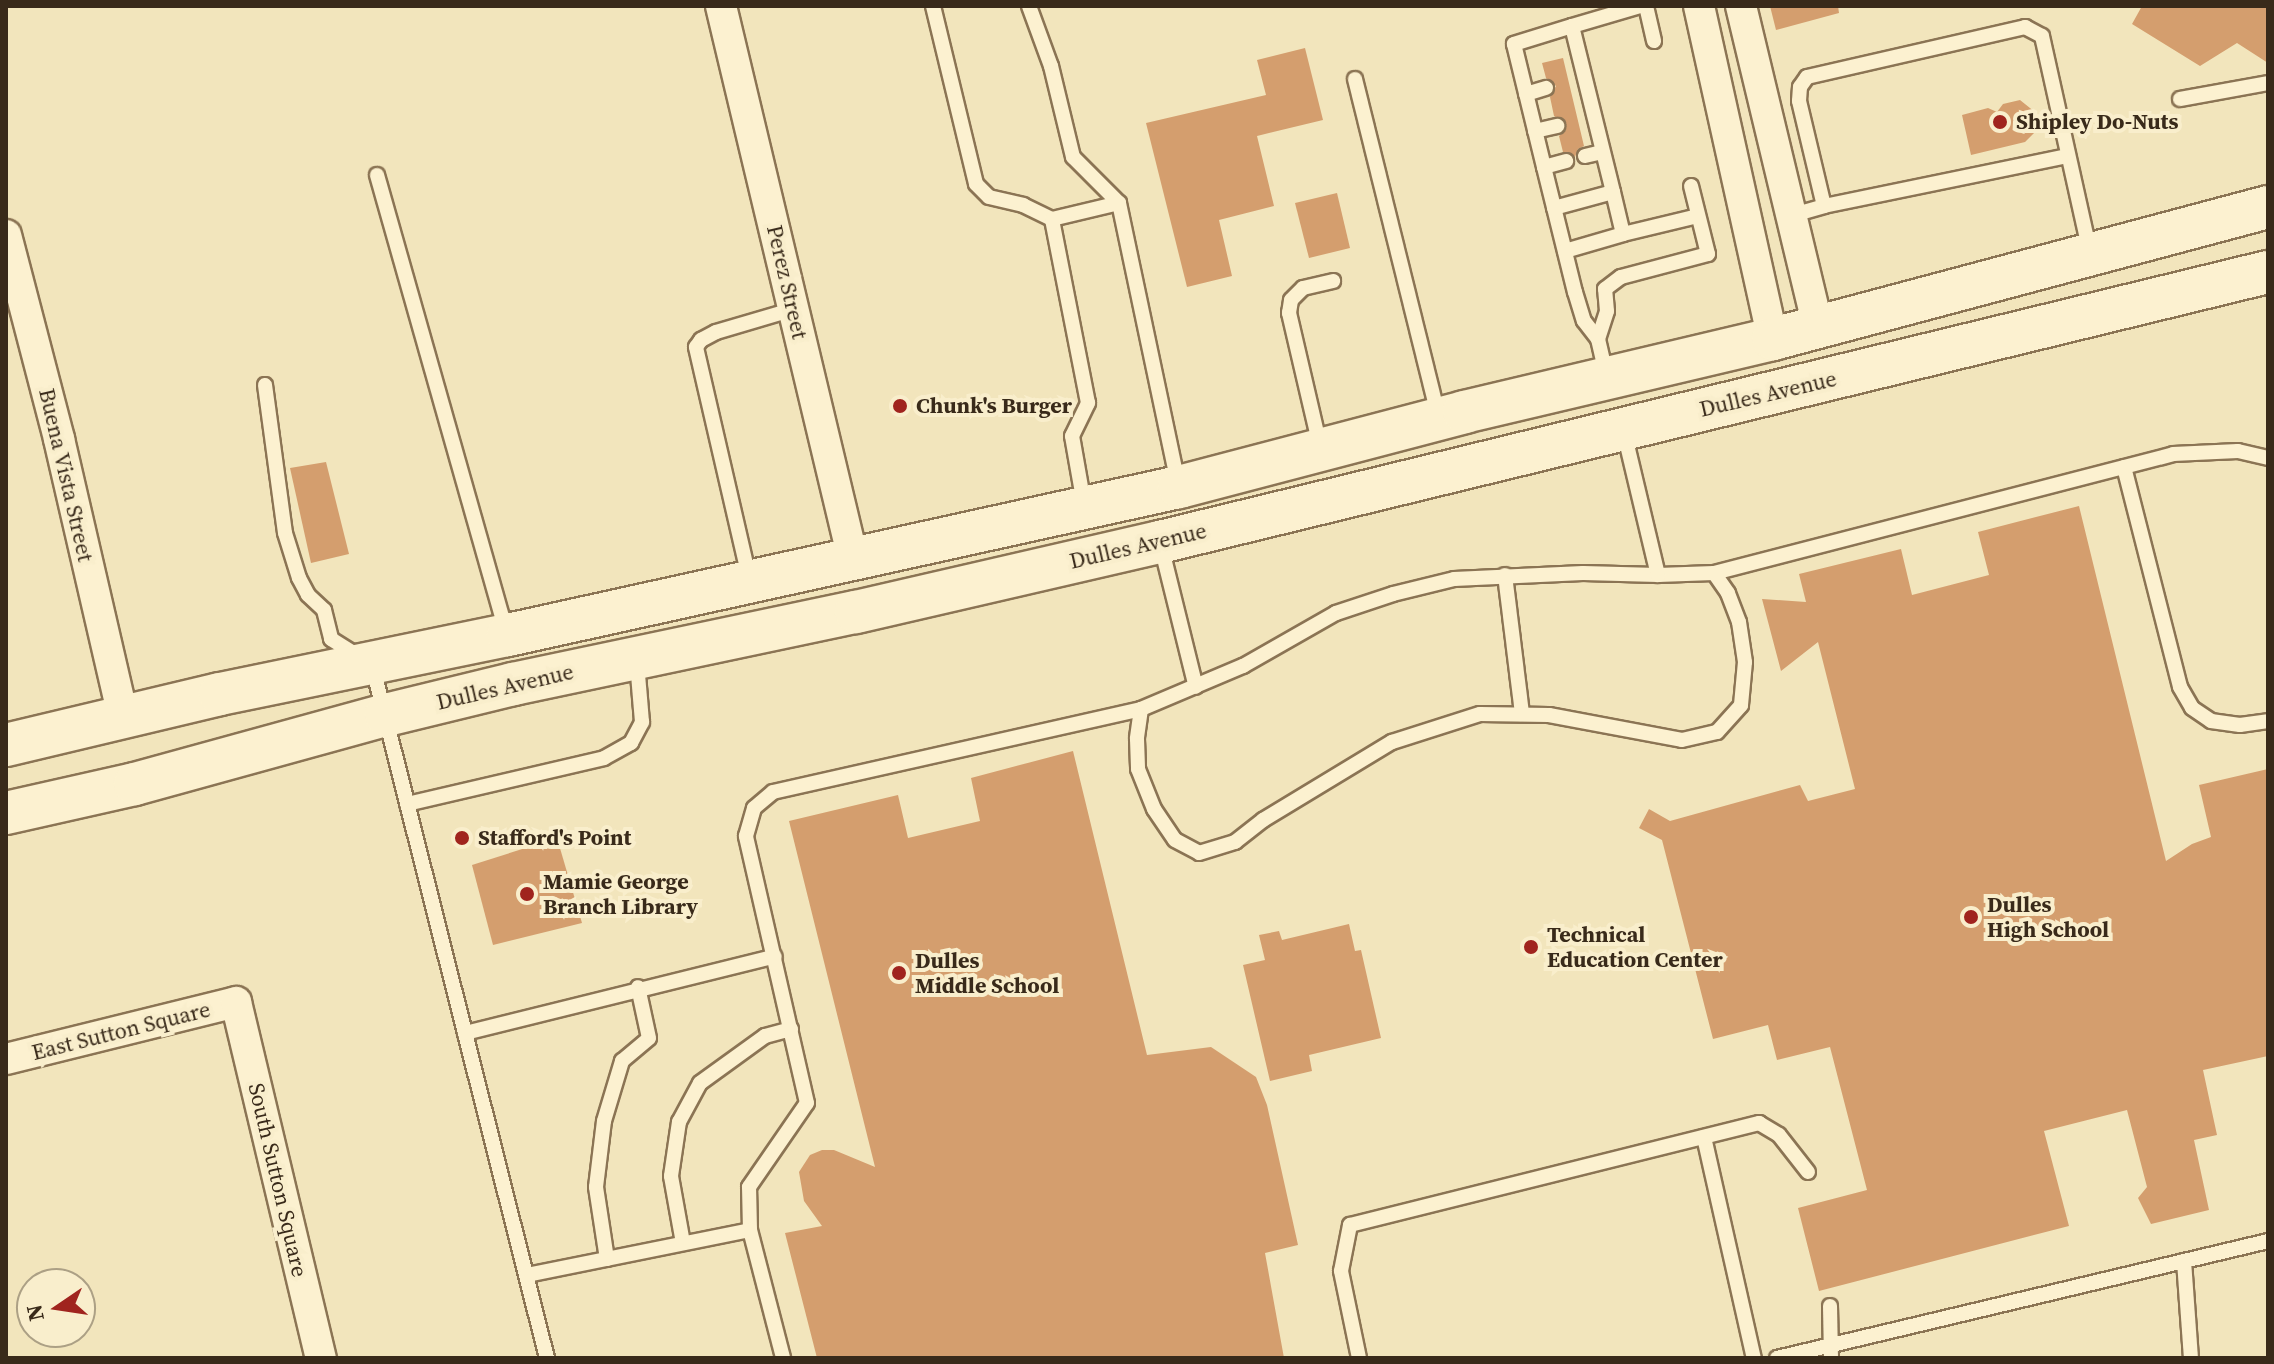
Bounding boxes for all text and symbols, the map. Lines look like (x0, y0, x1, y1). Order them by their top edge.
place label: Shipley Do-Nuts (2016, 109, 2179, 135)
marker: Shipley Do-Nuts (1991, 113, 2009, 131)
street label: Perez Street (761, 222, 813, 342)
street label: Dulles Avenue (1697, 365, 1839, 423)
street label: Buena Vista Street (33, 386, 99, 564)
place label: Chunk's Burger (916, 393, 1072, 419)
marker: Chunk's Burger (891, 397, 909, 415)
street label: Dulles Avenue (1067, 517, 1209, 575)
street label: Dulles Avenue (434, 658, 576, 716)
place label: Stafford's Point (478, 825, 631, 851)
marker: Stafford's Point (453, 829, 471, 847)
place label: Mamie George Branch Library (543, 868, 698, 920)
marker: Mamie George Branch Library (518, 885, 536, 903)
place label: Dulles High School (1987, 891, 2109, 942)
marker: Dulles High School (1962, 908, 1980, 926)
place label: Technical Education Center (1547, 921, 1723, 972)
marker: Technical Education Center (1522, 938, 1540, 956)
place label: Dulles Middle School (915, 947, 1059, 998)
marker: Dulles Middle School (890, 964, 908, 982)
street label: East Sutton Square (29, 996, 213, 1066)
street label: South Sutton Square (243, 1081, 313, 1279)
north arrow (16, 1268, 96, 1348)
text: N (18, 1302, 51, 1324)

